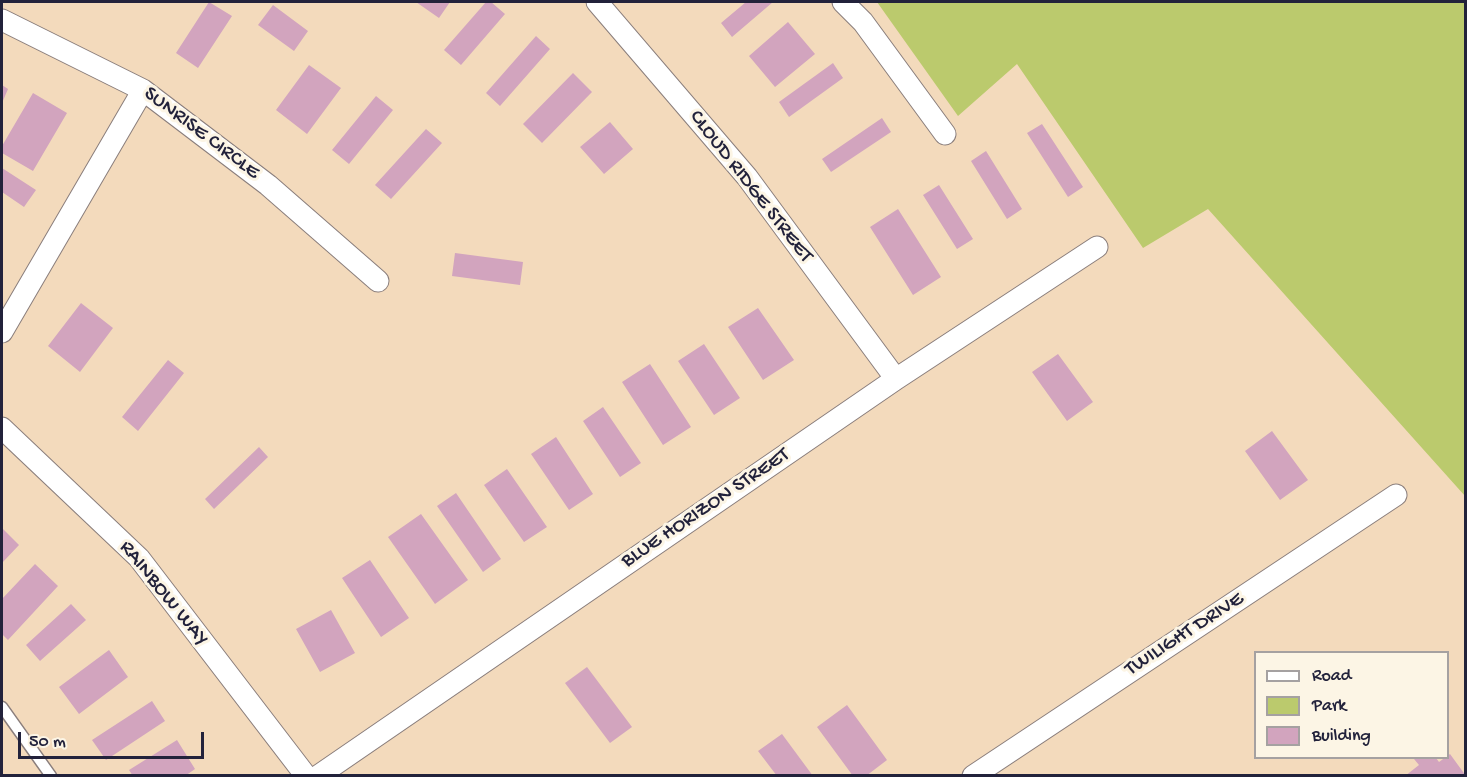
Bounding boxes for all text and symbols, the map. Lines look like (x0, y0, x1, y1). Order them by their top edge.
street label: SUNRISE CIRCLE (138, 82, 264, 186)
street label: CLOUD RIDGE STREET (683, 106, 817, 268)
street label: BLUE HORIZON STREET (617, 443, 795, 575)
street label: RAINBOW WAY (113, 536, 213, 652)
street label: TWILIGHT DRIVE (1121, 587, 1249, 683)
legend (1254, 651, 1449, 759)
text: Road (1312, 666, 1351, 687)
text: Park (1312, 696, 1346, 717)
scale bar (21, 720, 207, 758)
text: Building (1312, 726, 1371, 747)
text: 50 m (29, 732, 66, 753)

